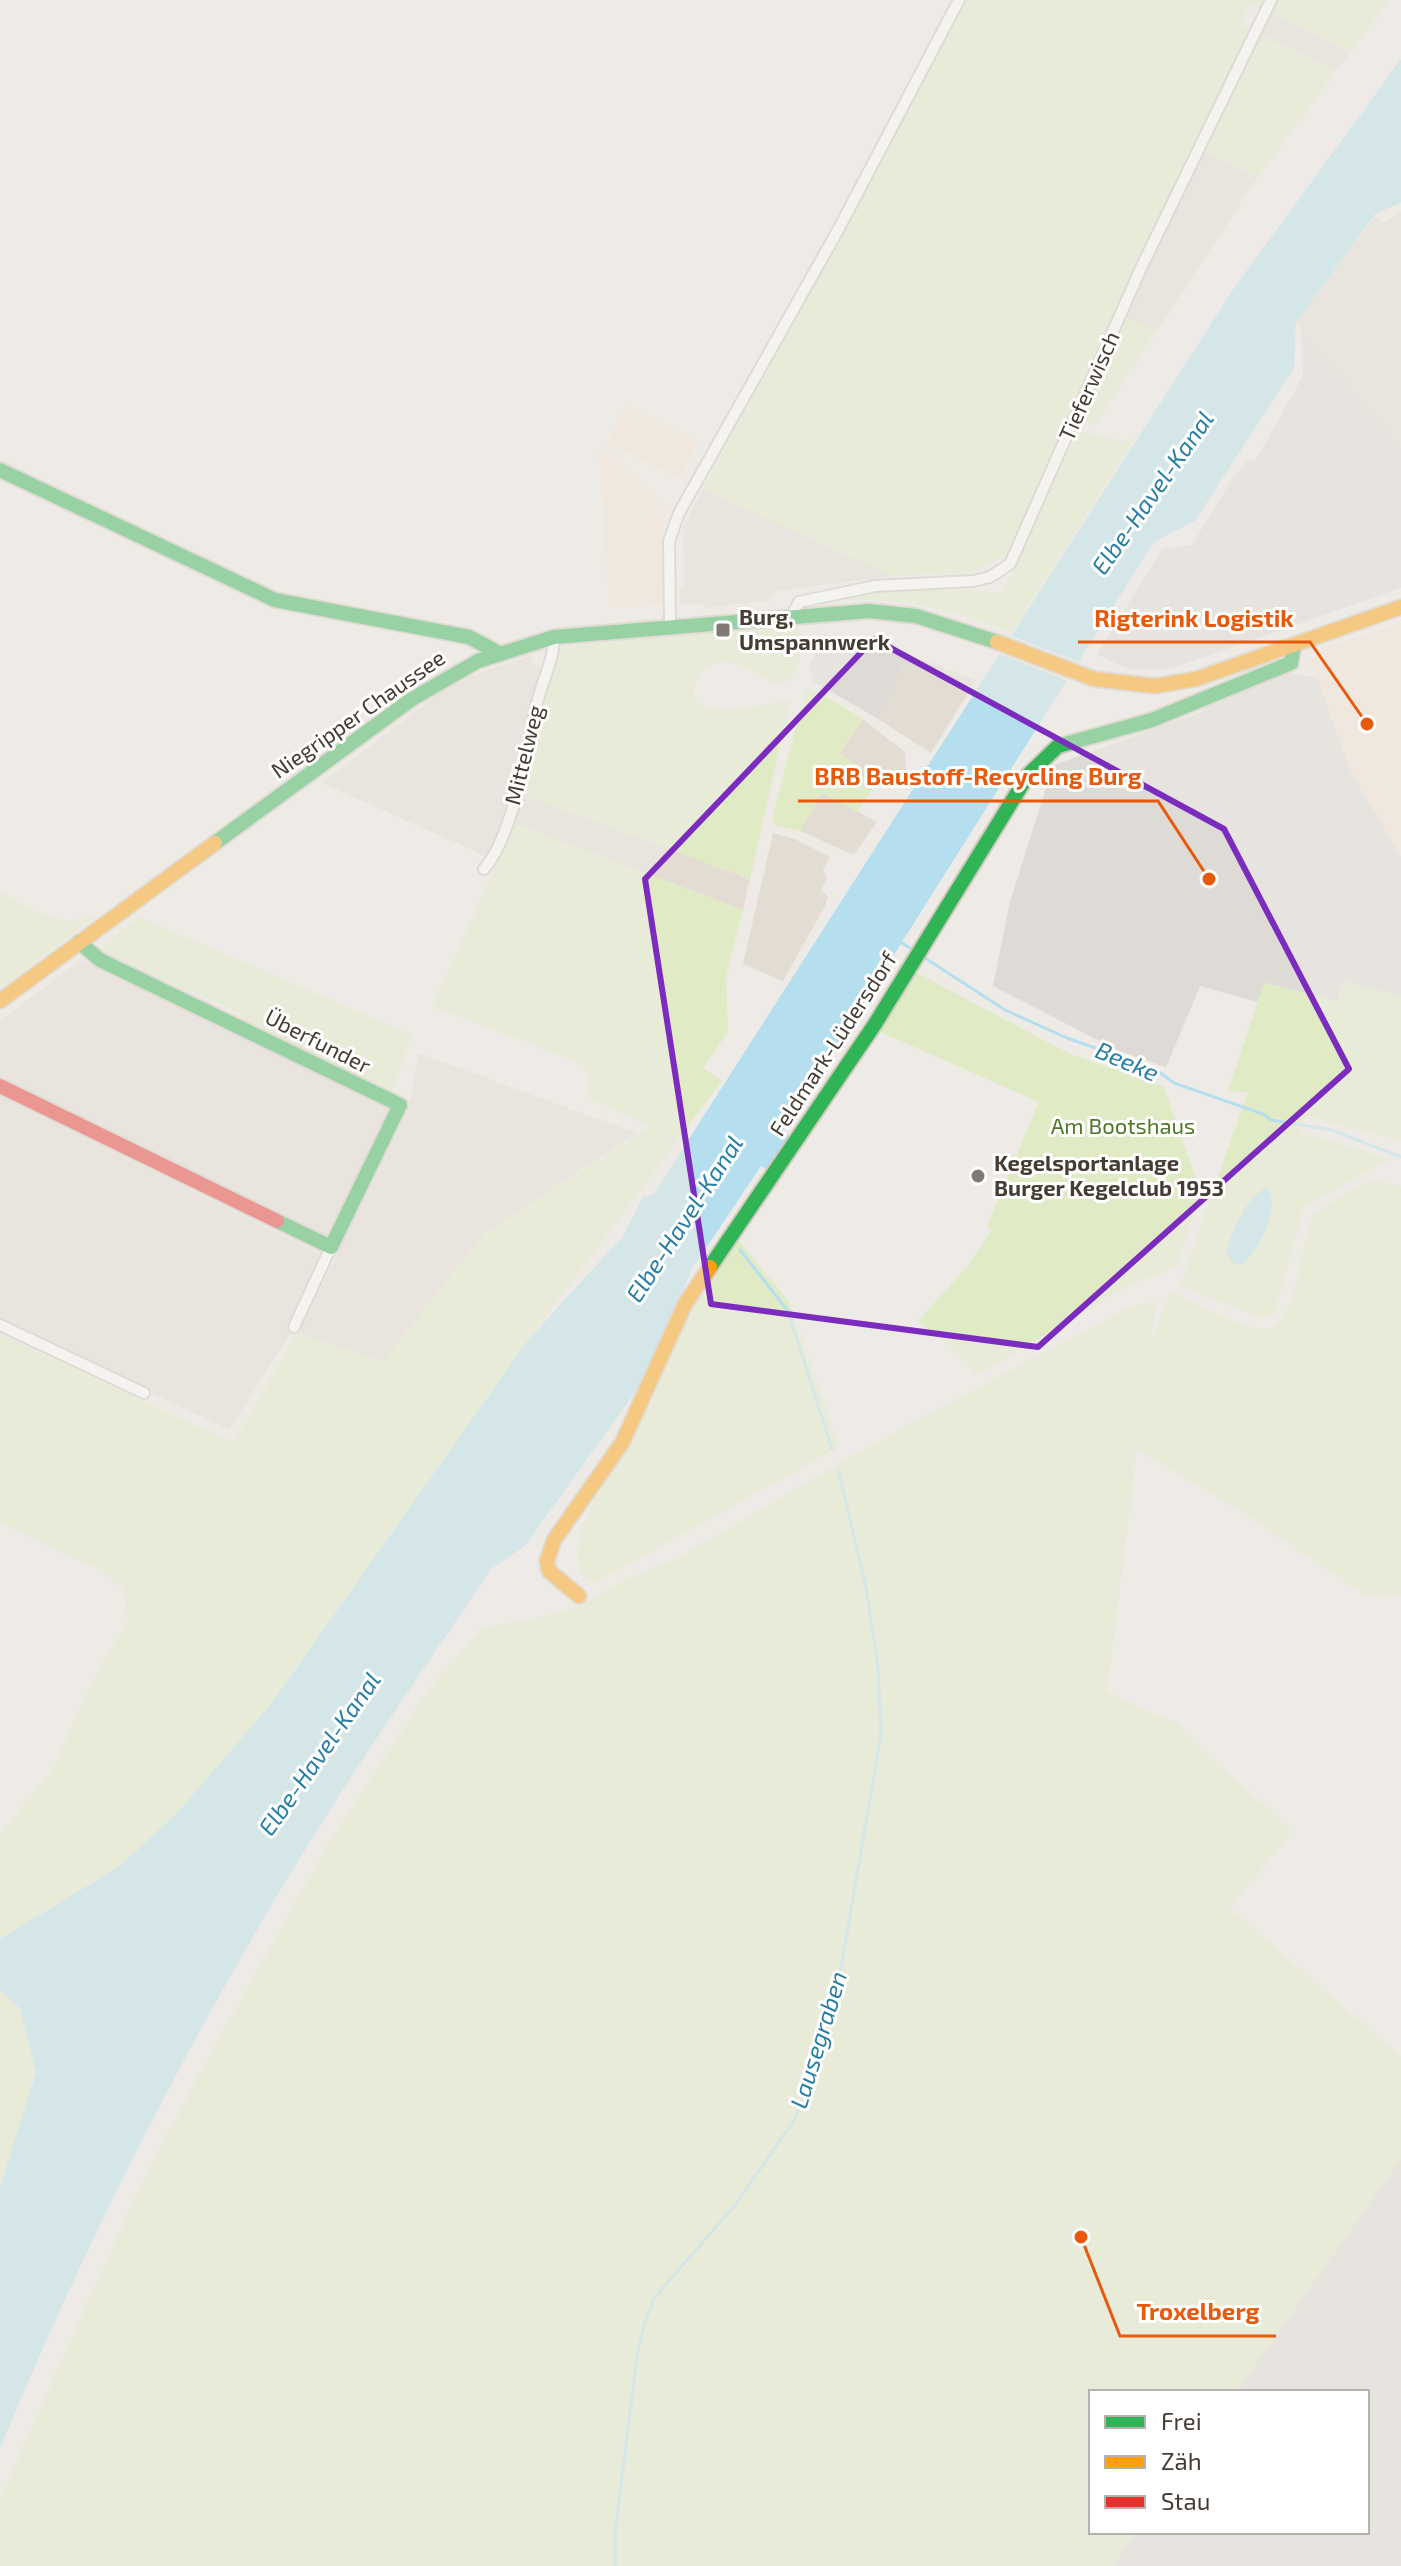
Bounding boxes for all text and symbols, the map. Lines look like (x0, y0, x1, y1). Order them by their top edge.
street label: Tieferwisch (1052, 327, 1124, 444)
water label: Elbe-Havel-Kanal (1085, 405, 1219, 579)
callout: Rigterink Logistik (1078, 594, 1310, 642)
place label: Burg, Umspannwerk (739, 603, 891, 654)
text: Rigterink Logistik (1094, 603, 1294, 632)
marker: Burg, Umspannwerk (714, 621, 732, 639)
street label: Niegripper Chaussee (266, 643, 449, 783)
street label: Mittelweg (498, 702, 548, 807)
callout: BRB Baustoff-Recycling Burg (798, 753, 1158, 801)
text: BRB Baustoff-Recycling Burg (814, 761, 1142, 790)
street label: Feldmark-Lüdersdorf (763, 946, 902, 1140)
street label: Überfunder (261, 1002, 376, 1078)
water label: Beeke (1092, 1034, 1164, 1087)
park label: Am Bootshaus (1051, 1112, 1195, 1138)
water label: Elbe-Havel-Kanal (619, 1129, 748, 1307)
place label: Kegelsportanlage Burger Kegelclub 1953 (994, 1149, 1224, 1200)
marker: Kegelsportanlage Burger Kegelclub 1953 (969, 1167, 987, 1185)
water label: Elbe-Havel-Kanal (252, 1666, 386, 1840)
water label: Lausegraben (783, 1967, 852, 2112)
callout: Troxelberg (1120, 2288, 1276, 2336)
text: Troxelberg (1136, 2296, 1260, 2325)
legend (1089, 2390, 1369, 2534)
text: Frei (1161, 2406, 1202, 2435)
text: Zäh (1161, 2446, 1202, 2475)
text: Stau (1161, 2486, 1210, 2515)

